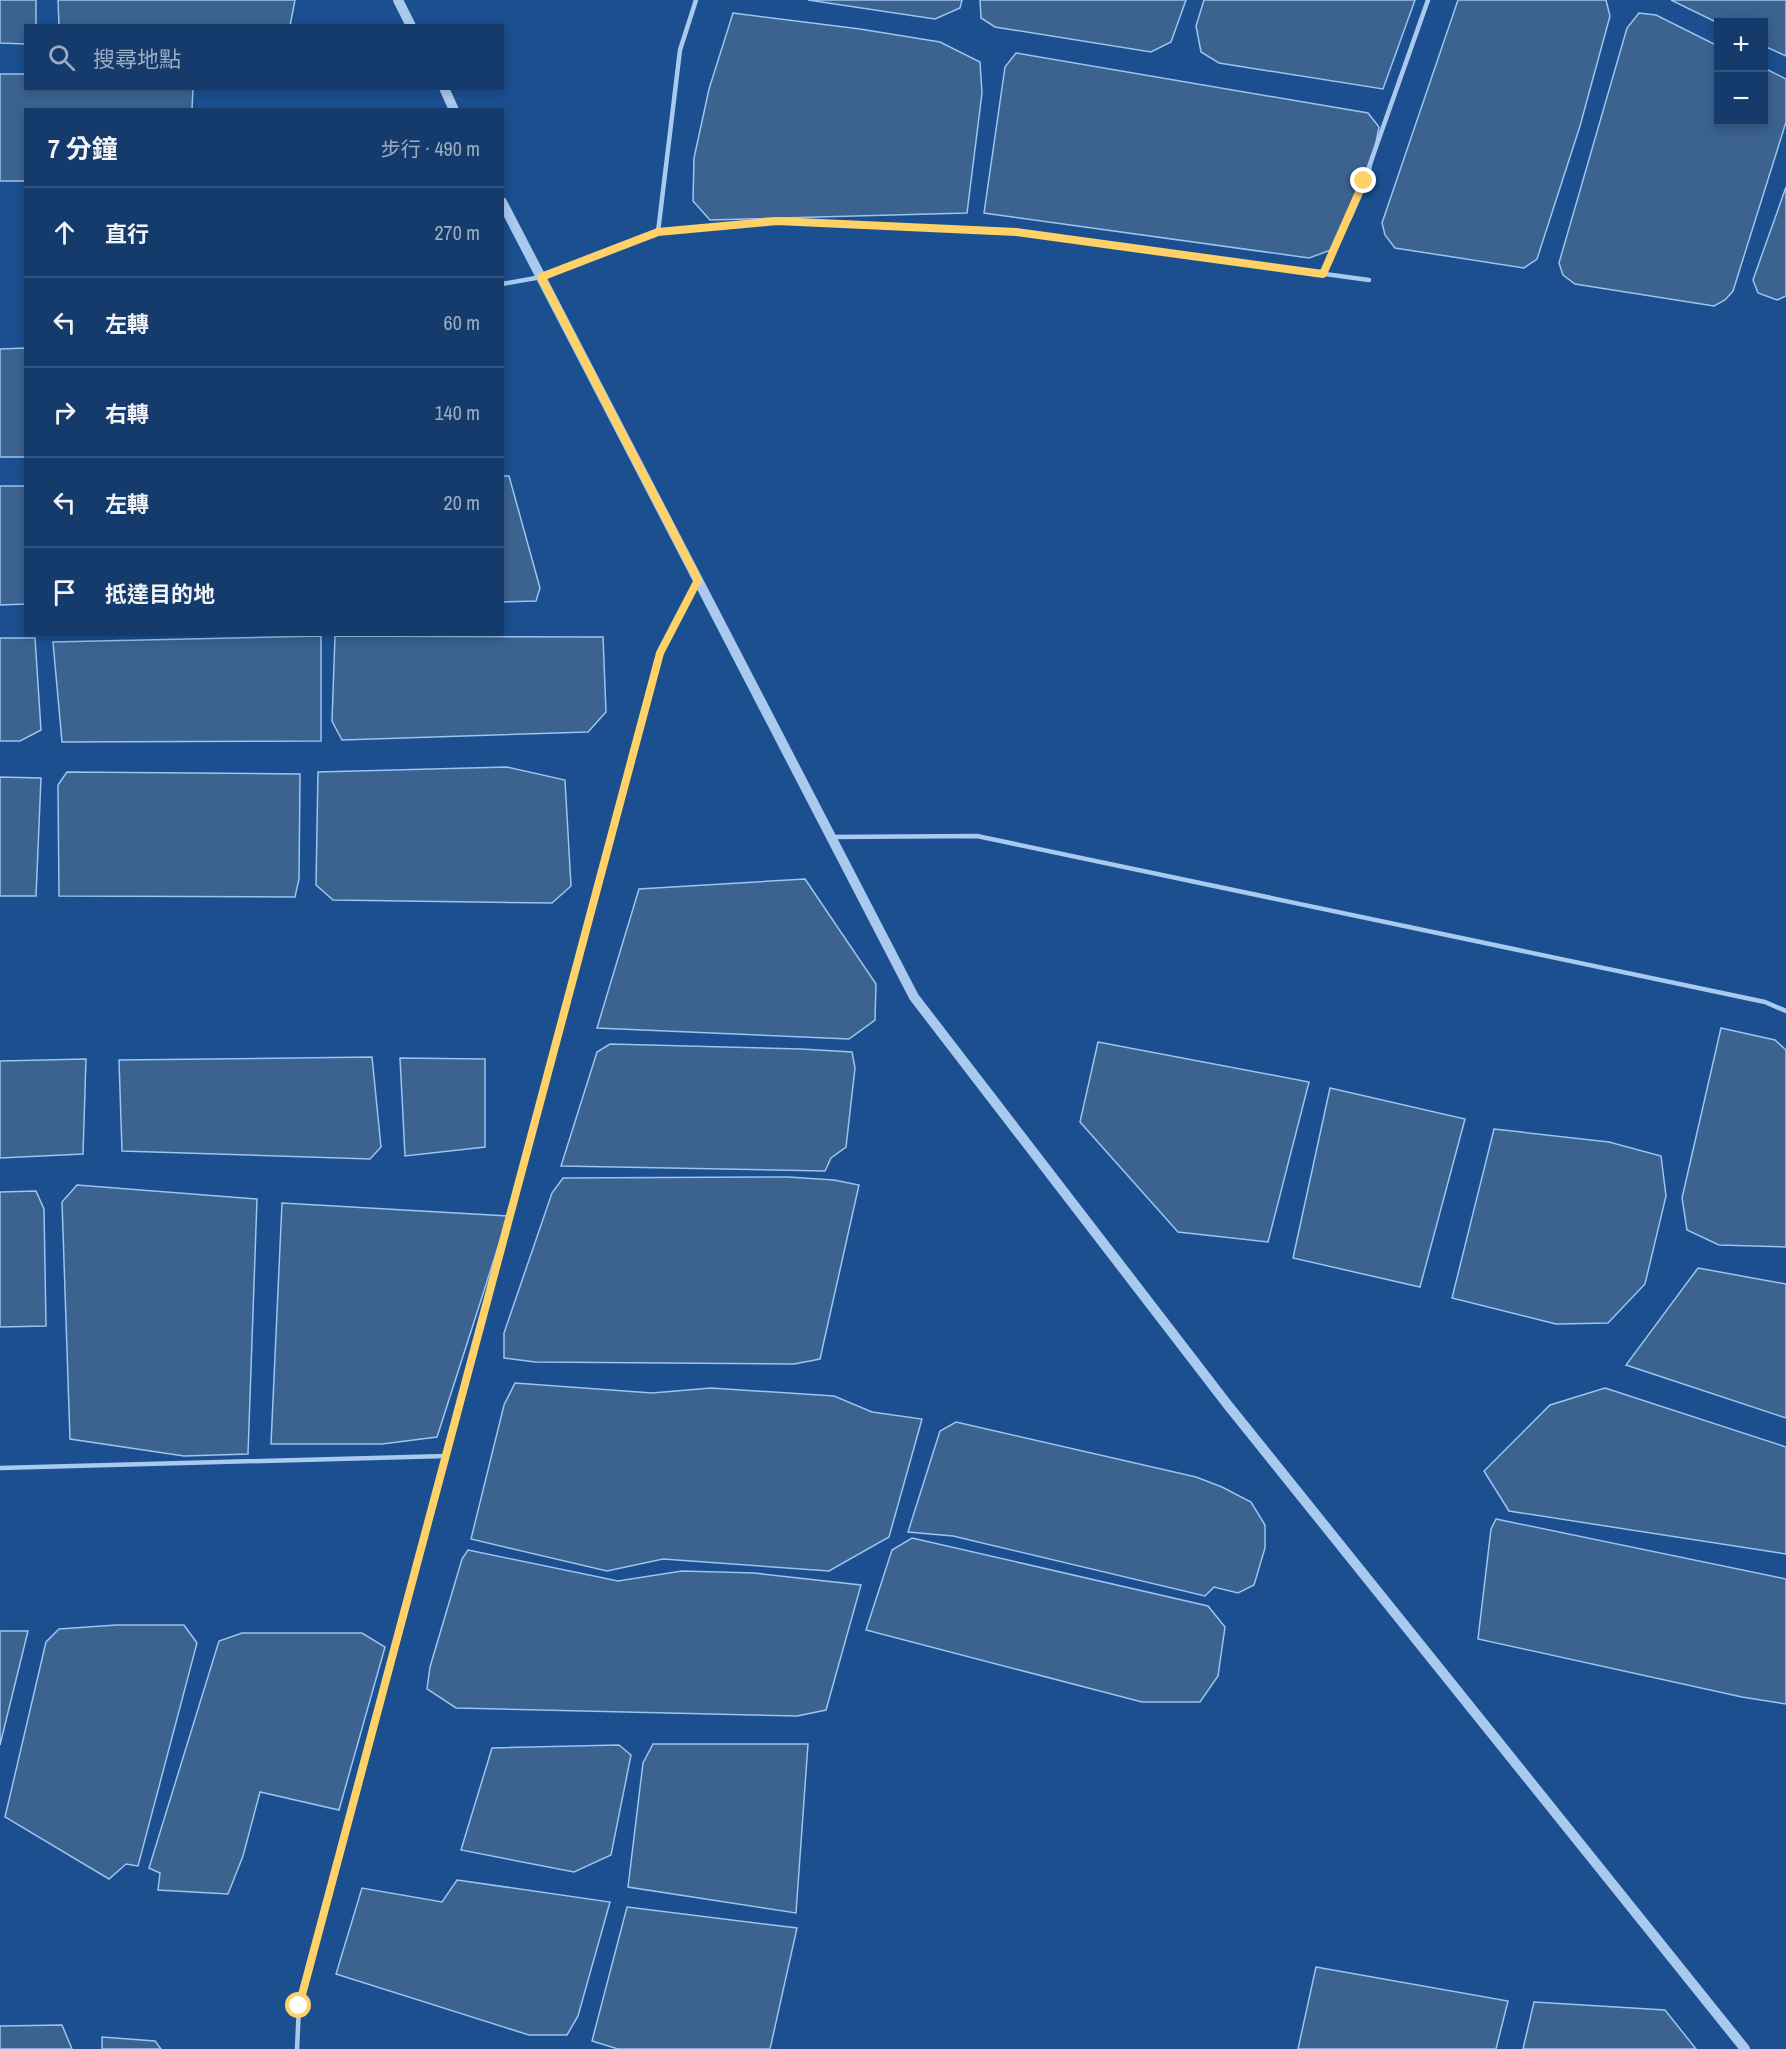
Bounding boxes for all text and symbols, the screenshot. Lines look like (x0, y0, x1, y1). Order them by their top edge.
map controls (1714, 18, 1768, 126)
button: + (1714, 18, 1768, 72)
search box (24, 24, 504, 90)
icon: search (45, 41, 78, 74)
text: 搜尋地點 (93, 44, 181, 74)
button: − (1714, 72, 1768, 126)
text: 7 分鐘 (48, 131, 118, 166)
text: 步行 · 490 m (381, 135, 480, 162)
route end (1350, 167, 1376, 193)
icon: ahead (48, 216, 81, 249)
text: 直行 (105, 219, 149, 249)
text: 270 m (434, 219, 480, 246)
icon: left (48, 306, 81, 339)
text: 左轉 (105, 309, 149, 339)
text: 60 m (444, 309, 480, 336)
icon: right (48, 396, 81, 429)
text: 右轉 (105, 399, 149, 429)
text: 140 m (434, 399, 480, 426)
icon: left (48, 486, 81, 519)
text: 左轉 (105, 489, 149, 519)
text: 20 m (444, 489, 480, 516)
icon: arrive (48, 576, 81, 609)
text: 抵達目的地 (105, 579, 215, 609)
route start (285, 1992, 311, 2018)

